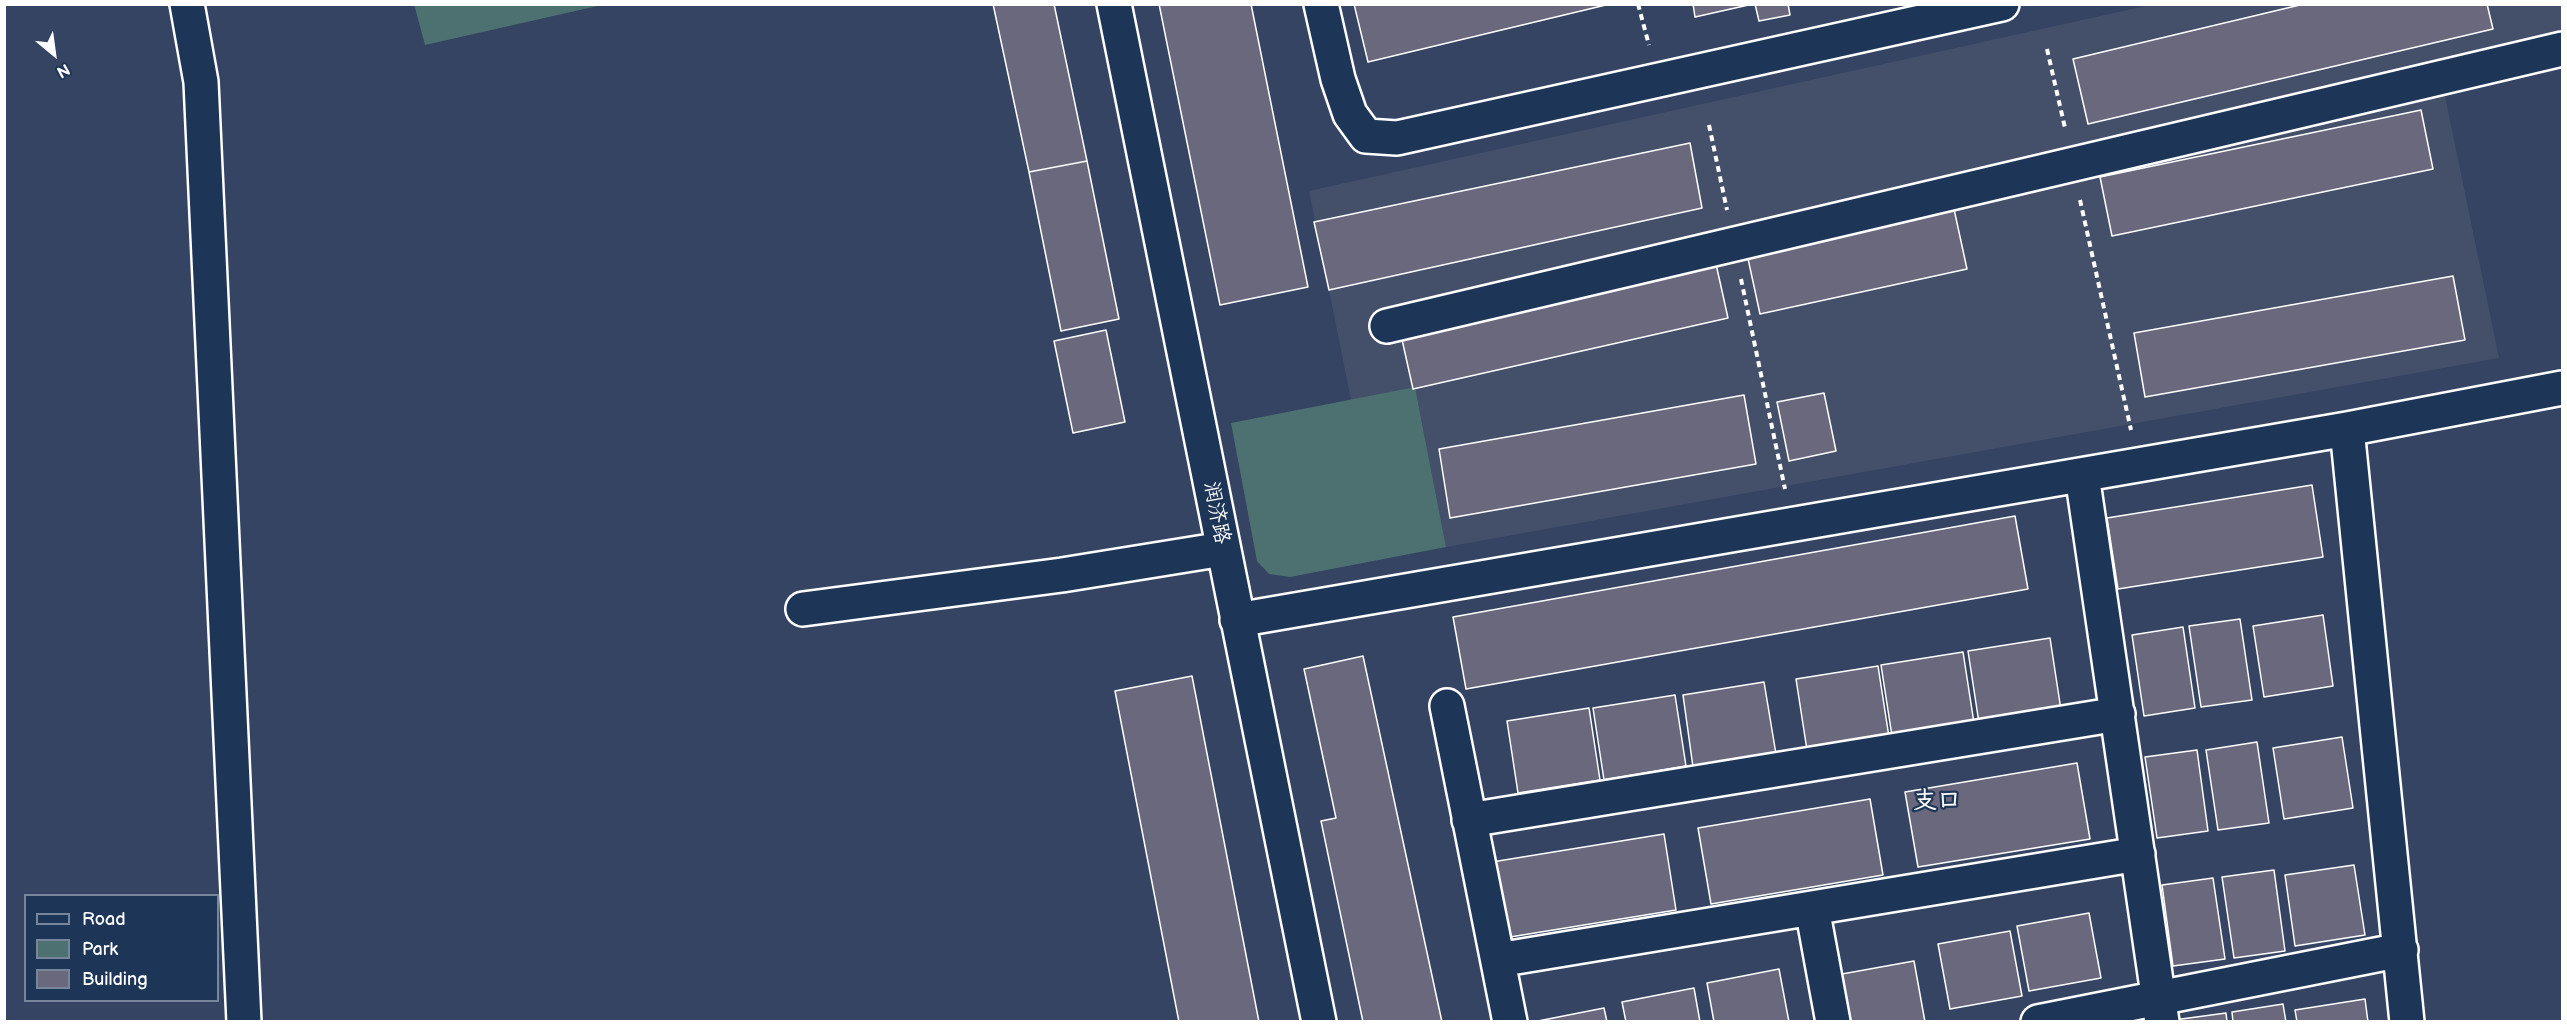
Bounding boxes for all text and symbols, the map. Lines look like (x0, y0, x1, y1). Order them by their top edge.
north arrow (24, 24, 84, 84)
text: N (53, 59, 73, 81)
street label: 润济路 (1198, 480, 1234, 546)
district label: 支口 (1913, 788, 1961, 816)
legend (24, 894, 219, 1002)
text: Road (82, 909, 126, 930)
text: Park (82, 939, 118, 960)
text: Building (82, 969, 148, 990)

